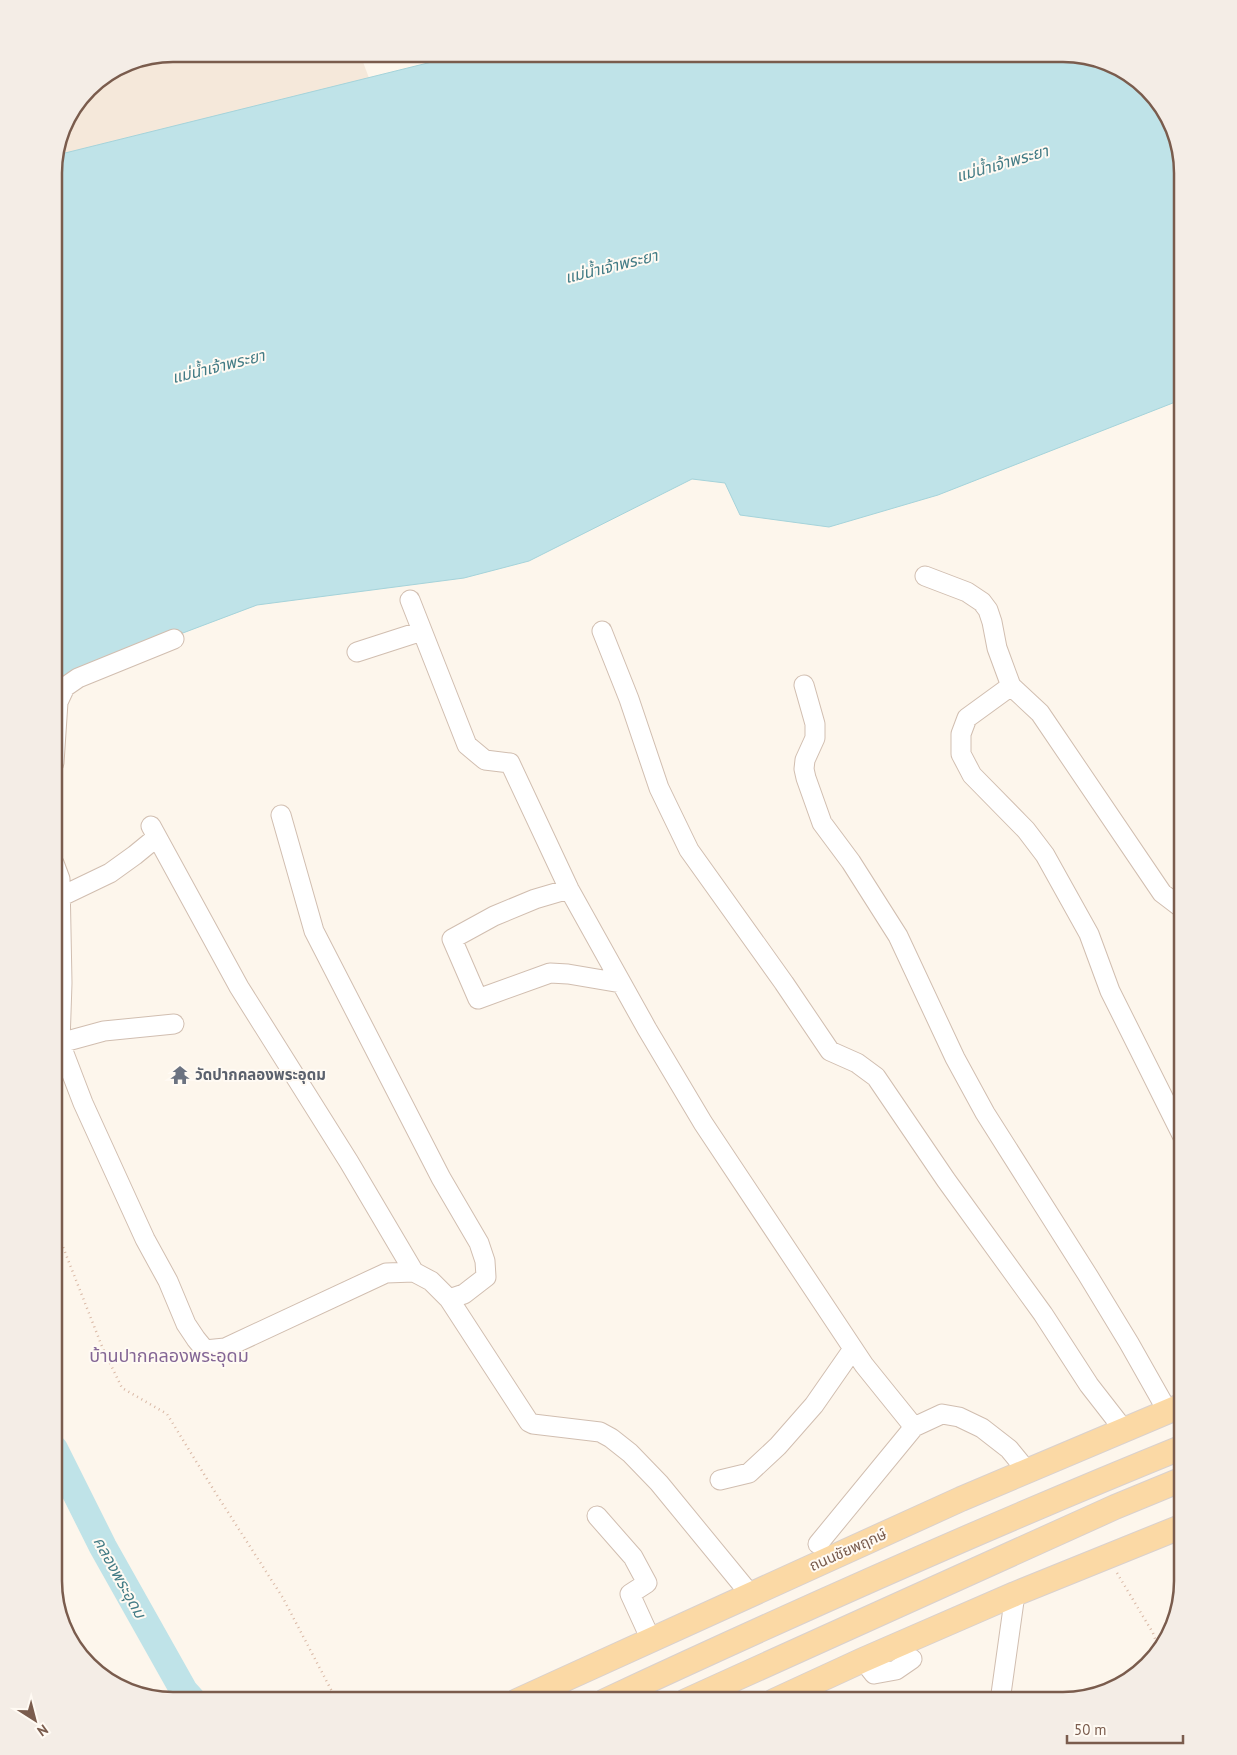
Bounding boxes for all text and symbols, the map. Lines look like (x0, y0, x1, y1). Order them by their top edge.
water label: แม่น้ำเจ้าพระยา (953, 139, 1052, 186)
water label: แม่น้ำเจ้าพระยา (562, 243, 661, 287)
water label: แม่น้ำเจ้าพระยา (169, 343, 268, 387)
temple icon: วัดปากคลองพระอุดม (169, 1064, 191, 1086)
place label: วัดปากคลองพระอุดม (195, 1065, 326, 1084)
district label: บ้านปากคลองพระอุดม (89, 1344, 249, 1367)
street label: ถนนชัยพฤกษ์ (806, 1524, 890, 1575)
water label: คลองพระอุดม (89, 1533, 151, 1623)
north arrow (10, 1695, 60, 1745)
scale bar (1067, 1712, 1183, 1744)
text: 50 m (1074, 1720, 1107, 1739)
text: N (34, 1721, 52, 1741)

